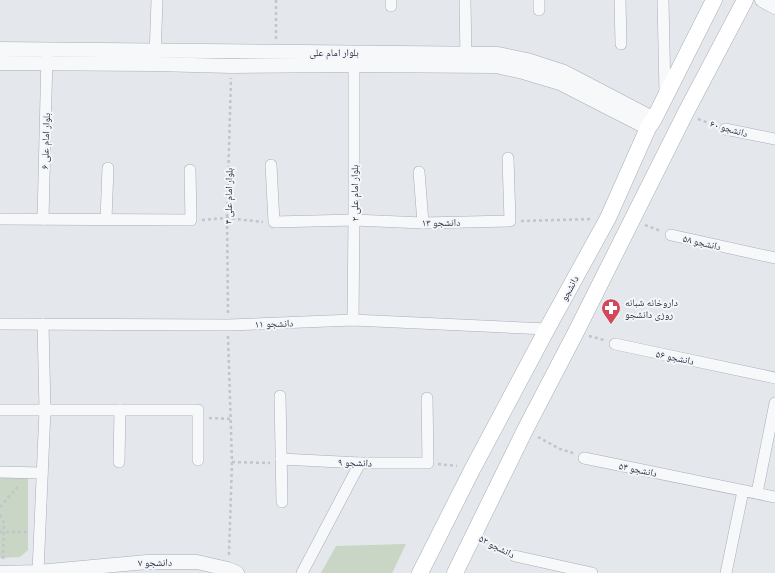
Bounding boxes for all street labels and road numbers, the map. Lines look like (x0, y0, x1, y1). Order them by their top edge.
street label: بلوار امام علی (309, 47, 359, 60)
street label: بلوار امام علی ۶ (39, 112, 54, 169)
street label: دانشجو ۶۰ (709, 118, 749, 140)
street label: بلوار امام علی ۲ (349, 165, 362, 221)
street label: بلوار امام علی ۴ (223, 167, 236, 224)
street label: دانشجو ۱۳ (422, 217, 460, 229)
street label: دانشجو ۵۸ (682, 233, 722, 253)
street label: دانشجو (558, 274, 582, 303)
street label: دانشجو ۱۱ (255, 317, 294, 331)
street label: دانشجو ۵۶ (655, 348, 695, 368)
street label: دانشجو ۹ (338, 456, 372, 470)
street label: دانشجو ۵۴ (618, 460, 658, 480)
street label: دانشجو ۵۲ (477, 533, 516, 561)
street label: دانشجو ۷ (138, 557, 172, 569)

